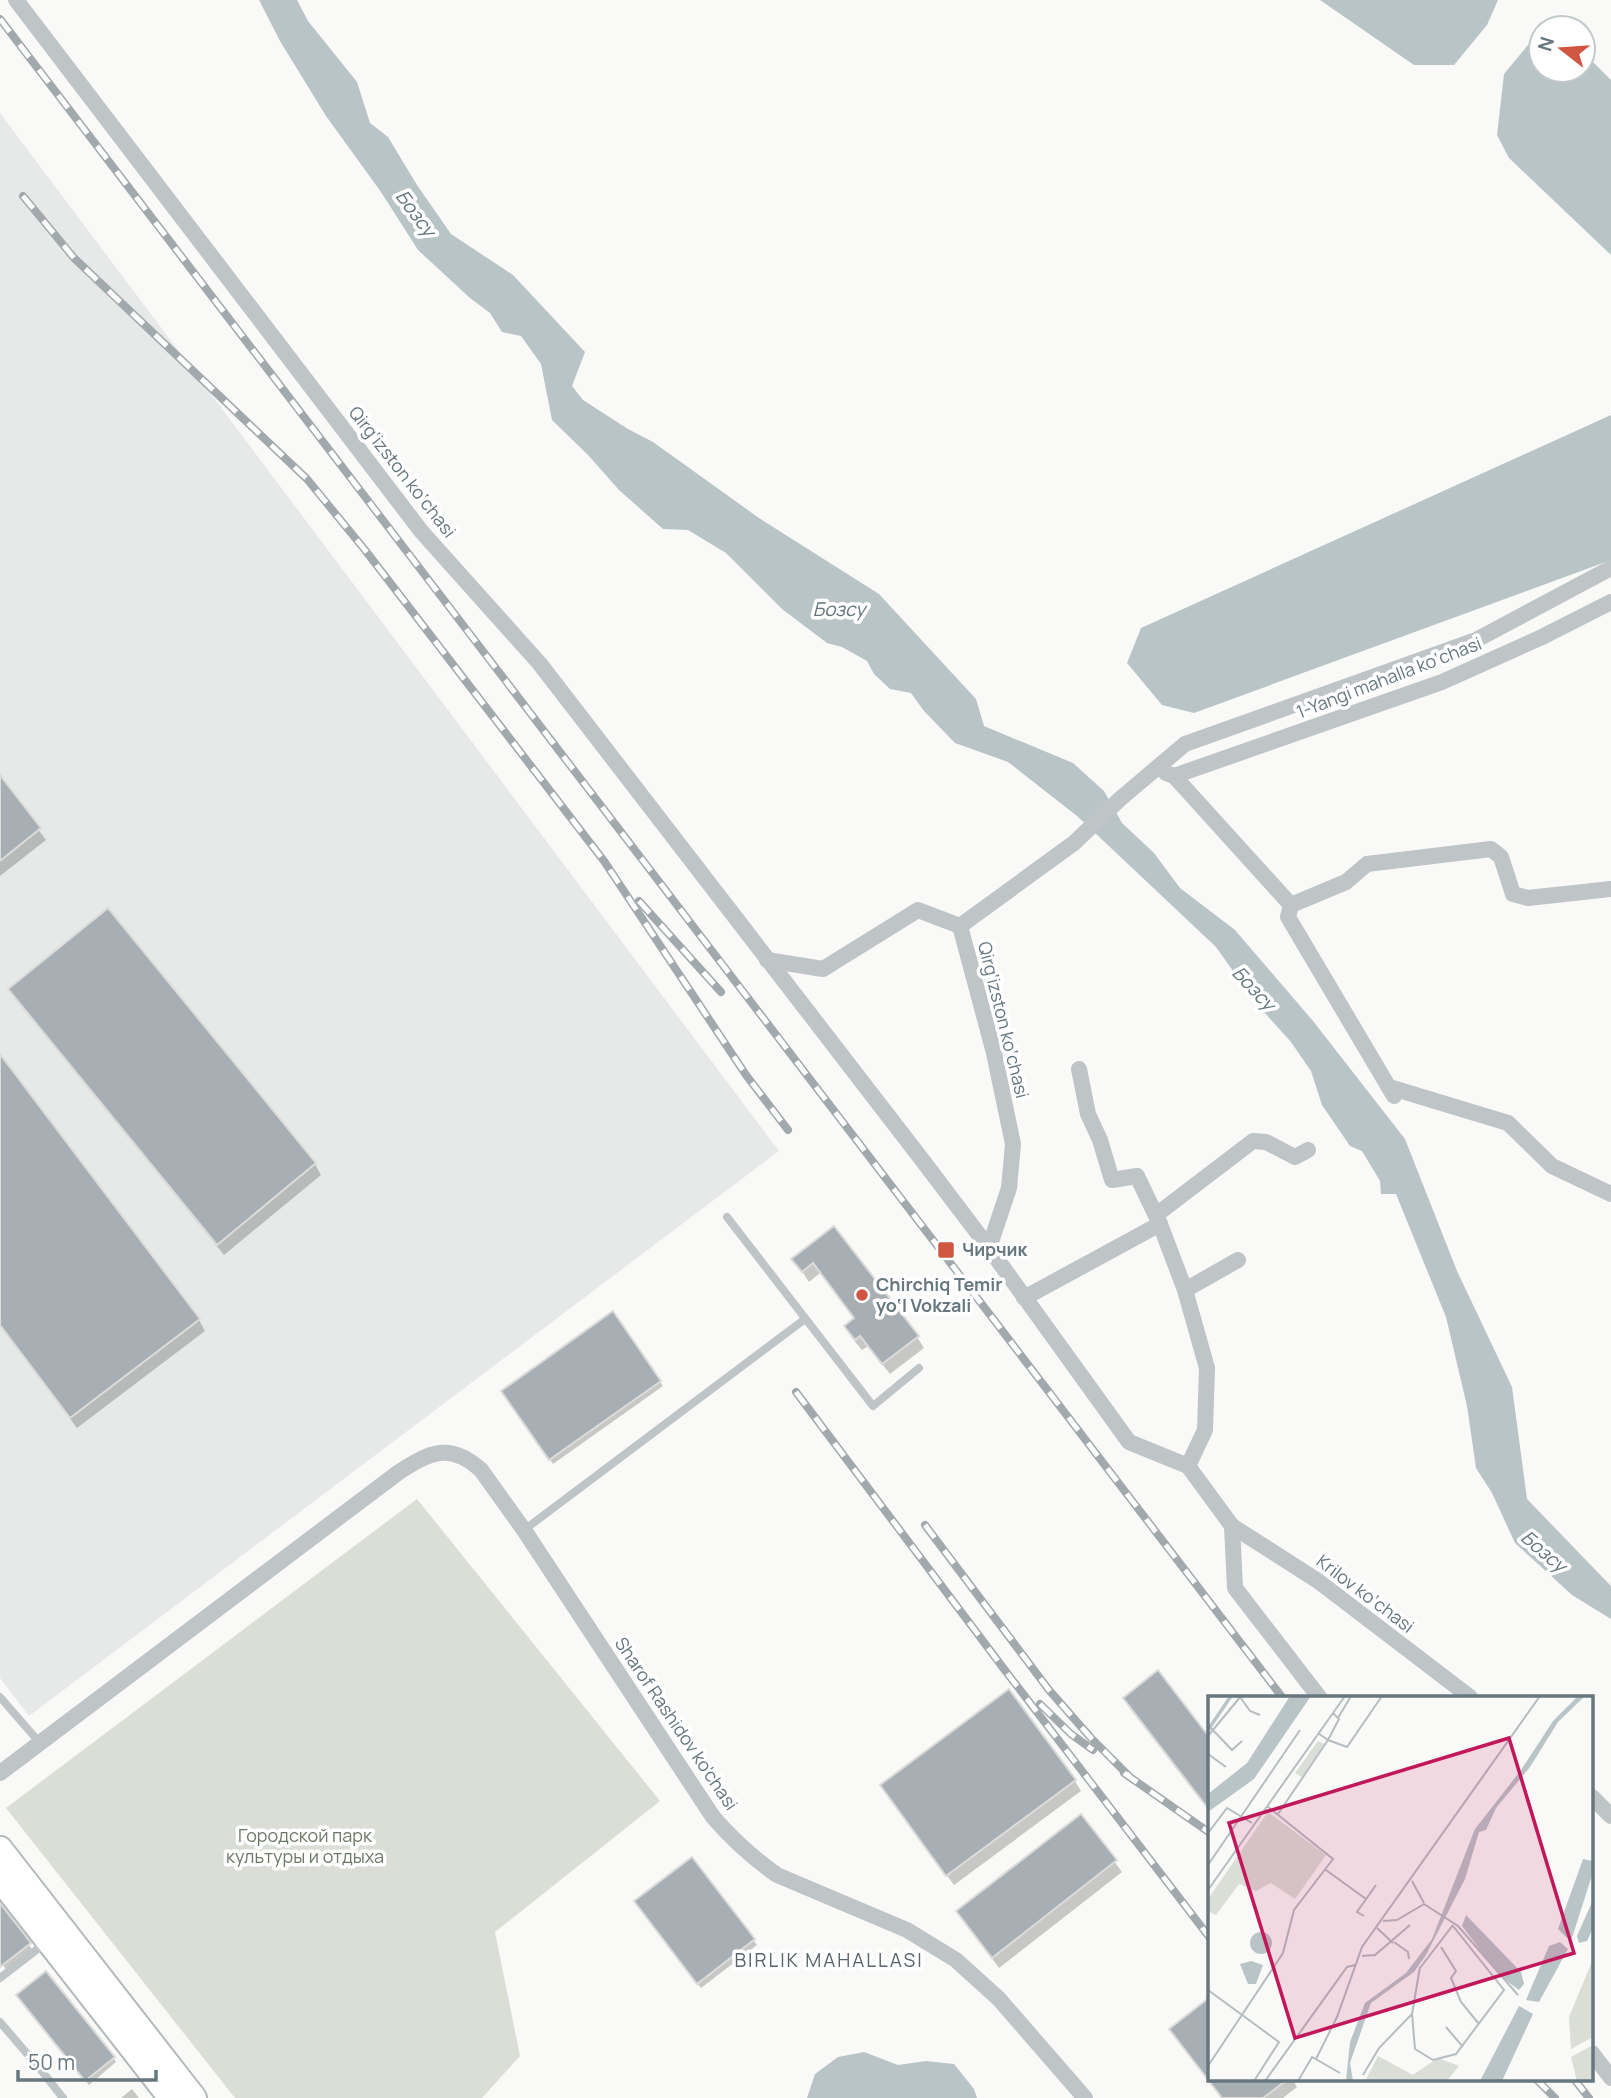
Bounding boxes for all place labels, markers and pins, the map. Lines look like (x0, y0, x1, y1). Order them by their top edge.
place label: Чирчик (962, 1237, 1029, 1261)
marker: Чирчик (936, 1240, 956, 1260)
place label: Chirchiq Temir yo‘l Vokzali (876, 1272, 1002, 1317)
marker: Chirchiq Temir yo‘l Vokzali (854, 1287, 870, 1303)

